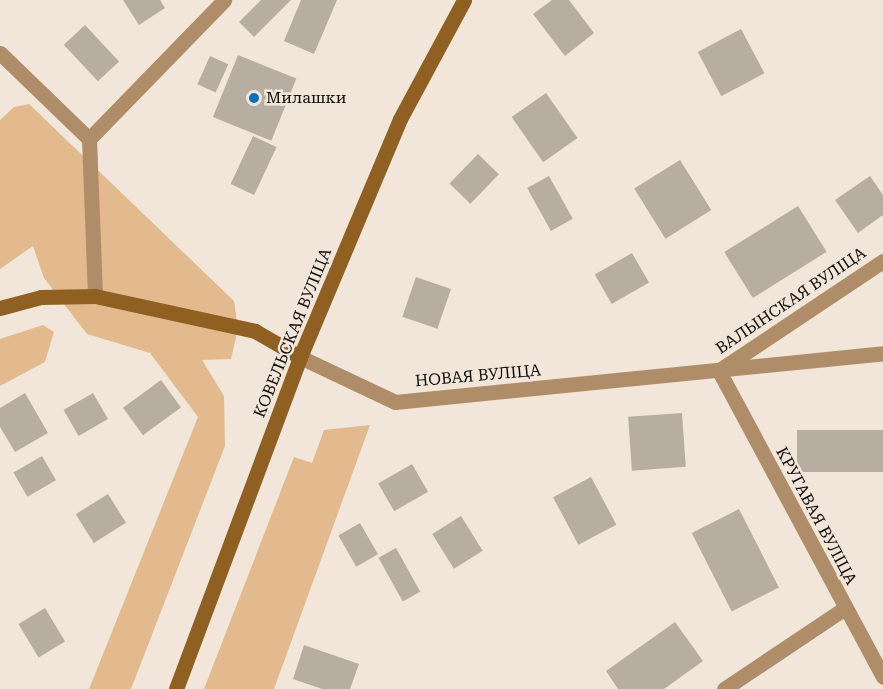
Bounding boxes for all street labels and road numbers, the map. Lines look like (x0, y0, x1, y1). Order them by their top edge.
street label: ВАЛЫНСКАЯ ВУЛІЦА (712, 244, 870, 358)
street label: КОВЕЛЬСКАЯ ВУЛІЦА (250, 246, 336, 420)
street label: НОВАЯ ВУЛІЦА (414, 361, 542, 391)
street label: КРУГАВАЯ ВУЛІЦА (772, 444, 860, 588)

